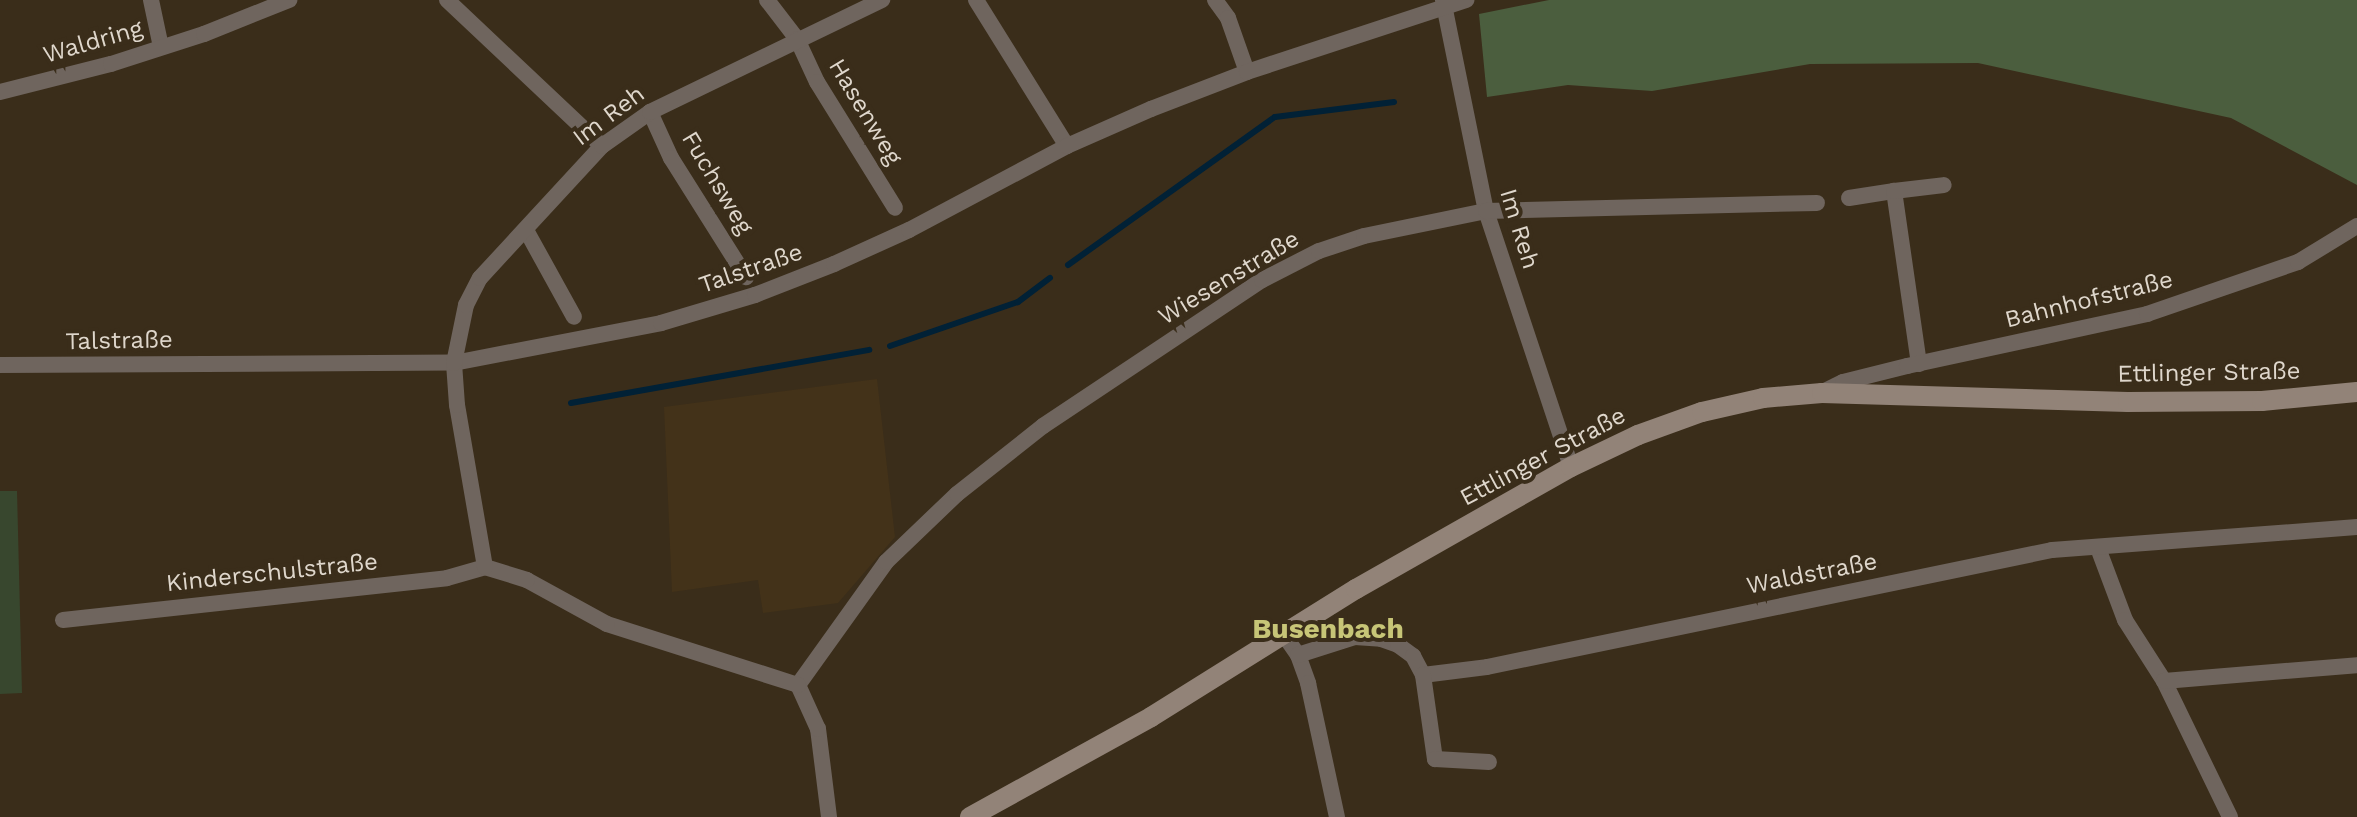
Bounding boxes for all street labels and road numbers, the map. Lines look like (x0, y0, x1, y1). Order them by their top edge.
street label: Waldring (40, 14, 146, 70)
street label: Hasenweg (822, 54, 908, 170)
street label: Im Reh (567, 80, 651, 152)
street label: Fuchsweg (675, 126, 759, 240)
street label: Im Reh (1493, 185, 1545, 273)
street label: Wiesenstraße (1153, 225, 1305, 331)
street label: Talstraße (696, 238, 806, 300)
street label: Bahnhofstraße (2002, 265, 2176, 335)
street label: Talstraße (65, 326, 173, 356)
street label: Ettlinger Straße (2117, 357, 2301, 389)
street label: Ettlinger Straße (1455, 401, 1631, 513)
street label: Waldstraße (1744, 547, 1880, 601)
street label: Kinderschulstraße (165, 548, 379, 598)

